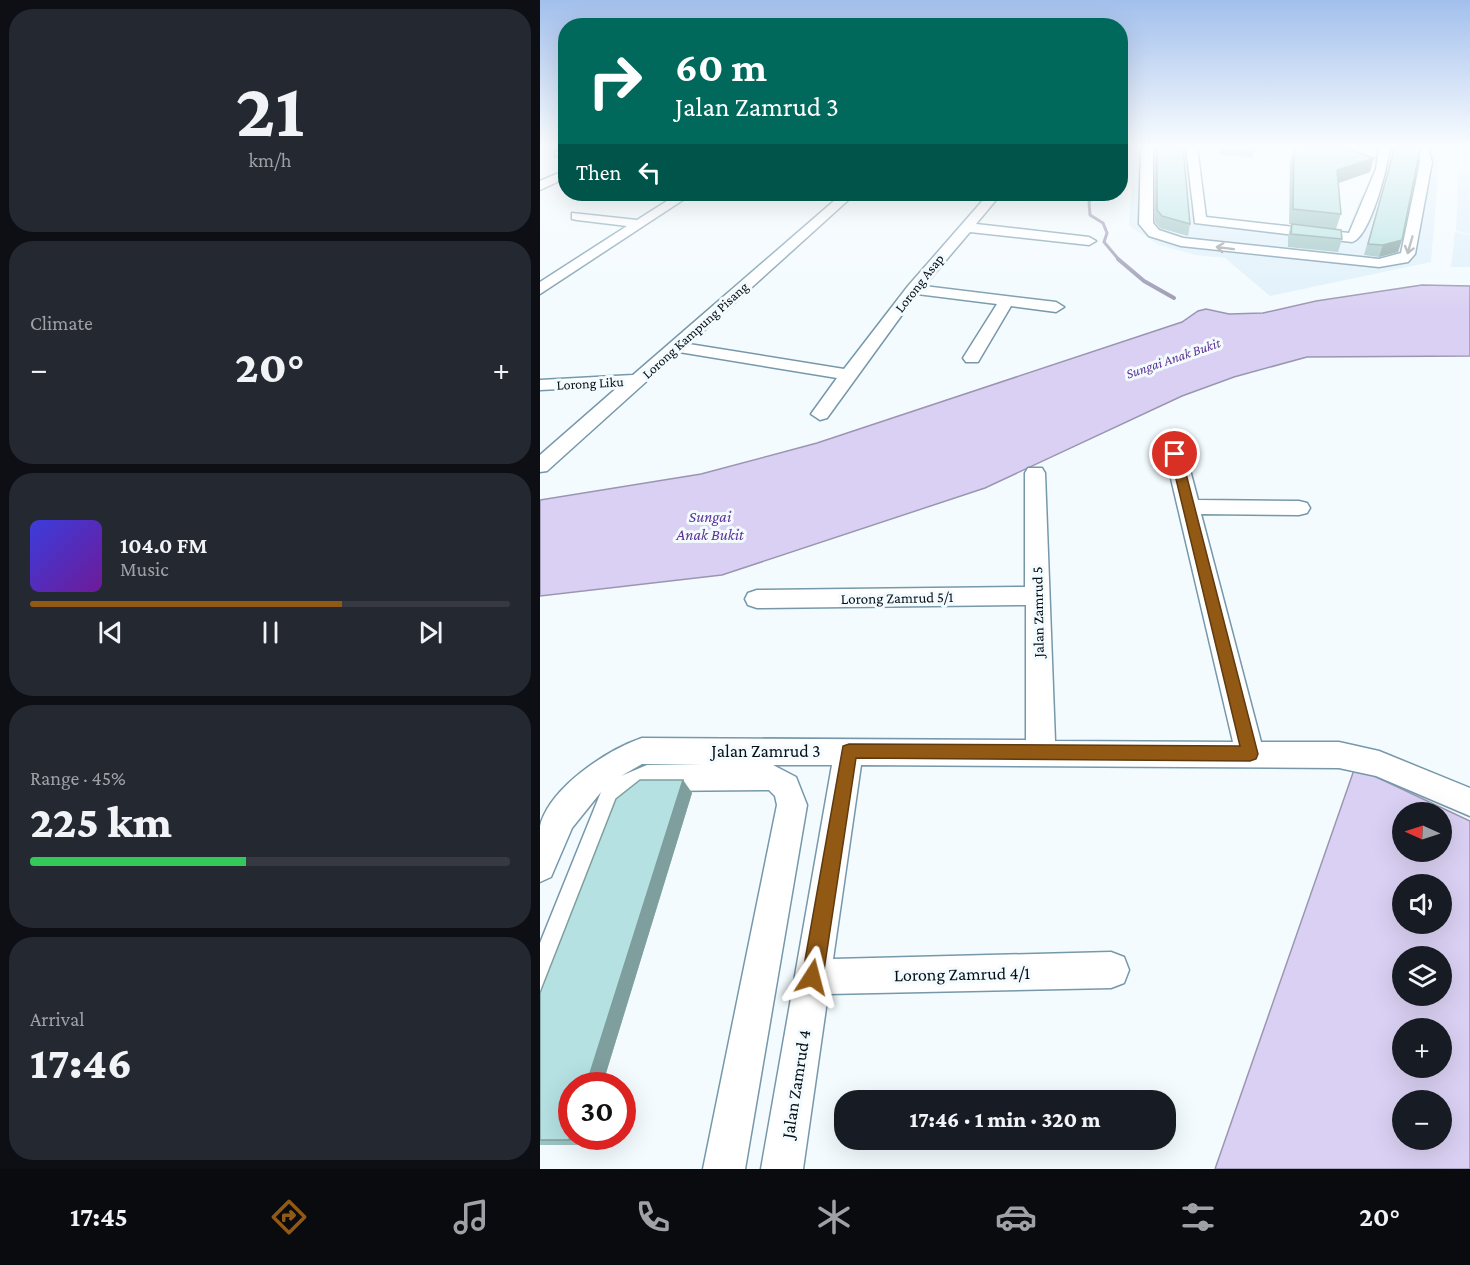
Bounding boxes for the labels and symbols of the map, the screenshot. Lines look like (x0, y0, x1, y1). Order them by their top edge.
one-way arrow (1403, 235, 1415, 254)
one-way arrow (1215, 242, 1235, 253)
street label: Lorong Asap (891, 251, 947, 315)
street label: Lorong Kampung Pisang (639, 278, 751, 382)
water label: Sungai Anak Bukit (1124, 334, 1223, 382)
street label: Lorong Liku (556, 373, 625, 393)
pin (1149, 428, 1200, 479)
water label: Sungai Anak Bukit (675, 508, 744, 543)
street label: Jalan Zamrud 5 (1029, 566, 1048, 660)
street label: Lorong Zamrud 5/1 (841, 589, 954, 608)
street label: Jalan Zamrud 3 (709, 741, 821, 761)
north arrow (1392, 802, 1452, 862)
position arrow (780, 945, 844, 1009)
street label: Lorong Zamrud 4/1 (894, 963, 1030, 985)
street label: Jalan Zamrud 4 (777, 1028, 814, 1142)
speed limit sign: 30 (558, 1072, 636, 1150)

